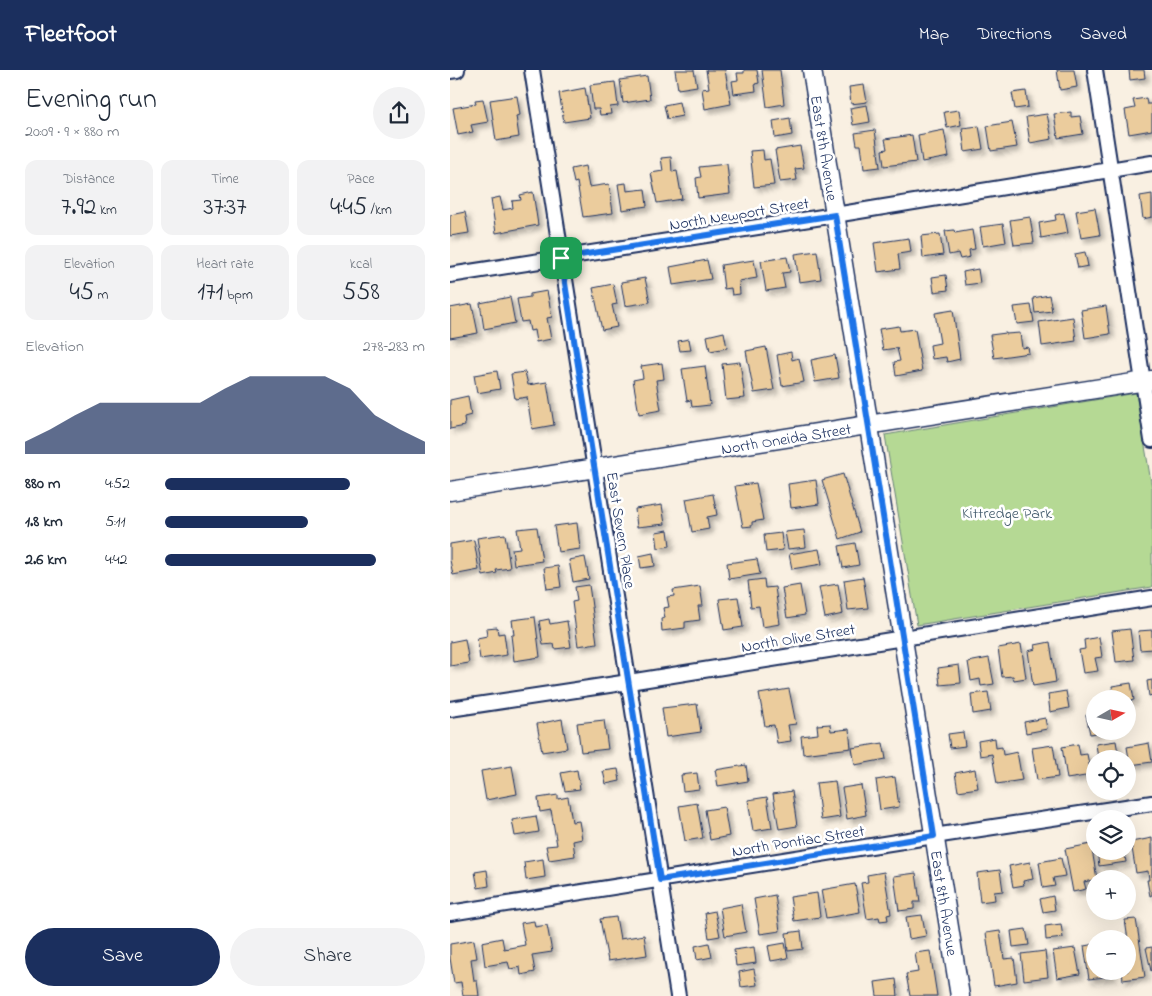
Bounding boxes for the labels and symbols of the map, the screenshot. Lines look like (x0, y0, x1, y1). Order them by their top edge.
street label: East 8th Avenue (803, 94, 843, 204)
street label: North Newport Street (668, 192, 812, 238)
pin (540, 237, 582, 279)
street label: North Oneida Street (720, 418, 854, 462)
street label: East Severn Place (599, 470, 641, 591)
park label: Kittredge Park (962, 502, 1053, 526)
street label: North Olive Street (740, 618, 858, 660)
north arrow (1086, 690, 1136, 740)
street label: North Pontiac Street (730, 820, 867, 864)
street label: East 8th Avenue (923, 849, 963, 959)

